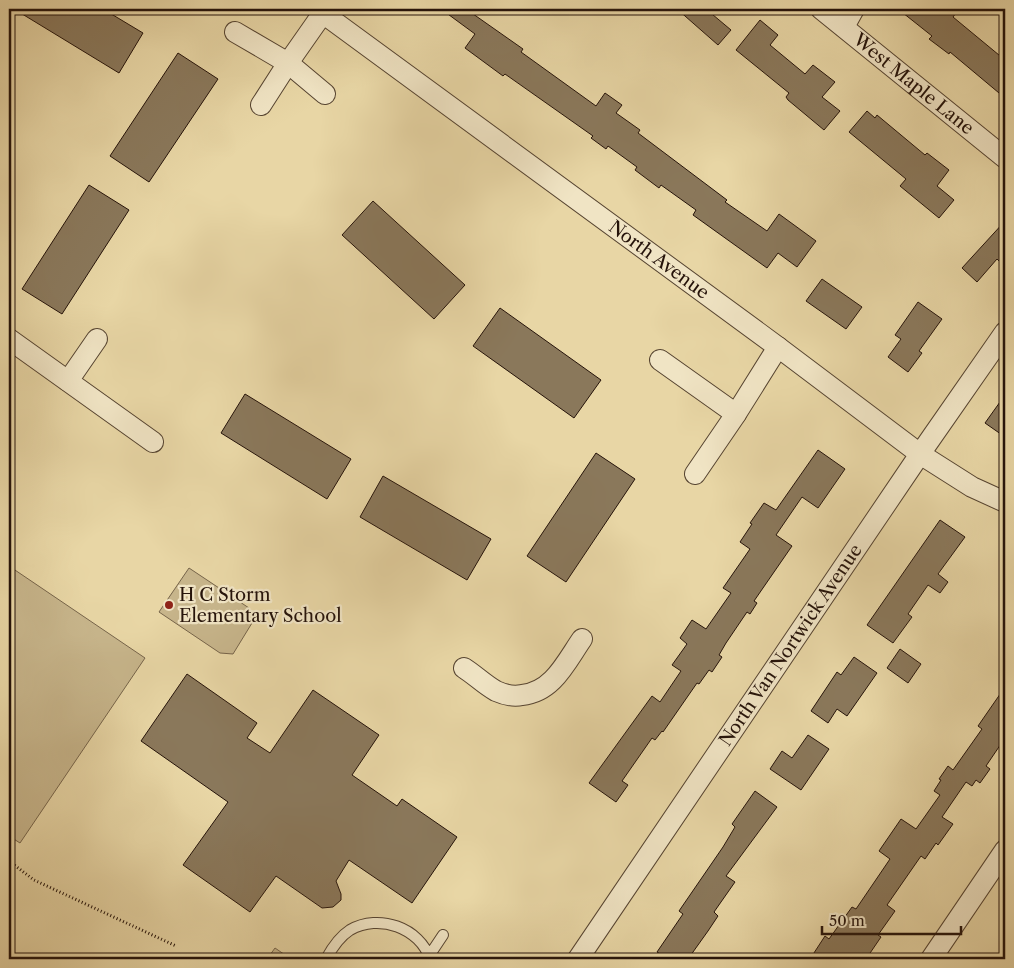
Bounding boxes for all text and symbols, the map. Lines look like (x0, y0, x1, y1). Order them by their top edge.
street label: West Maple Lane (848, 28, 978, 139)
street label: North Avenue (605, 216, 713, 304)
street label: North Van Nortwick Avenue (714, 540, 867, 750)
place label: H C Storm Elementary School (179, 584, 342, 627)
marker: H C Storm Elementary School (163, 599, 175, 611)
scale bar (822, 903, 960, 935)
text: 50 m (829, 911, 865, 930)

